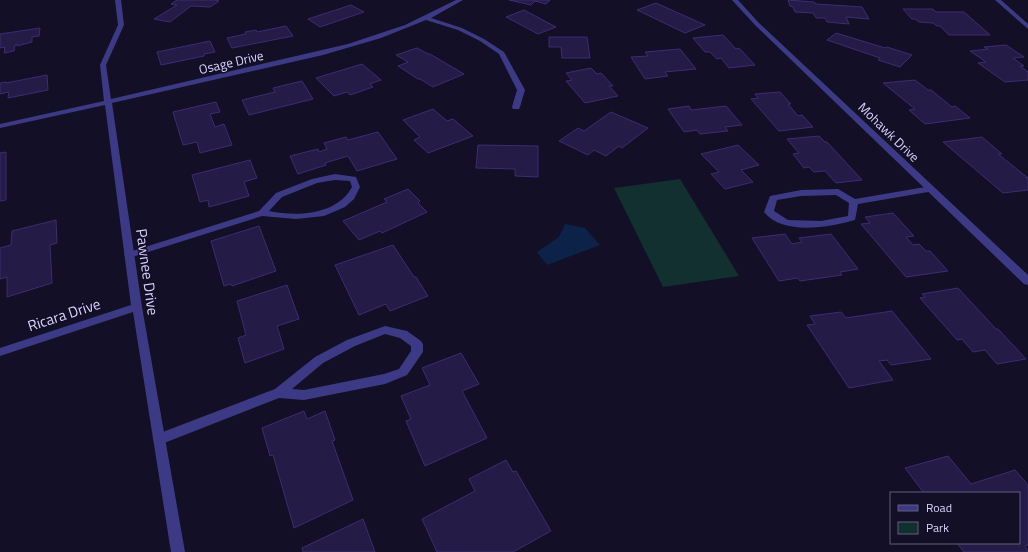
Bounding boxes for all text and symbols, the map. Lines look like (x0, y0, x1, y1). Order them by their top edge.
street label: Osage Drive (197, 45, 265, 79)
street label: Mohawk Drive (854, 97, 924, 167)
street label: Pawnee Drive (130, 227, 165, 317)
street label: Ricara Drive (24, 292, 103, 337)
legend (890, 492, 1020, 544)
text: Road (926, 498, 952, 517)
text: Park (926, 518, 949, 537)

